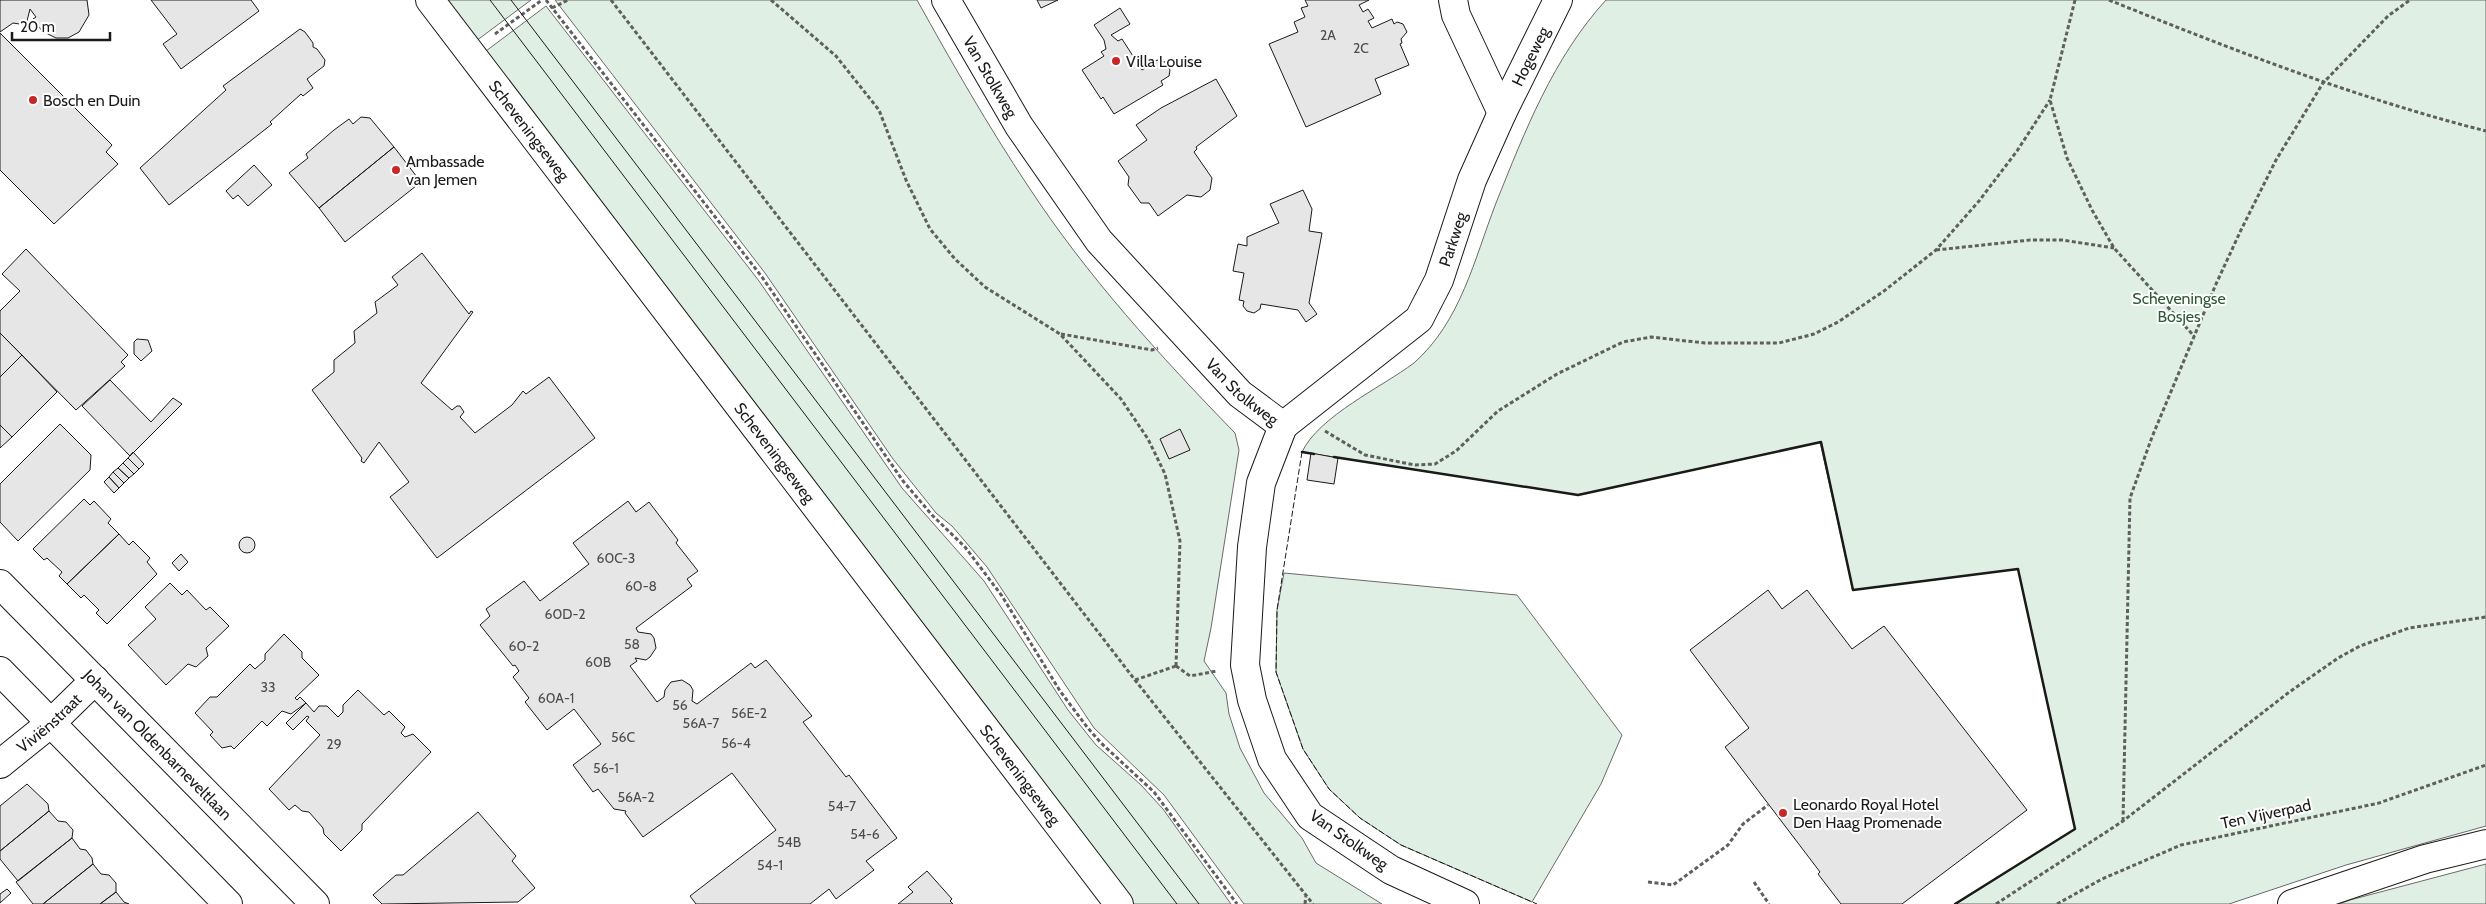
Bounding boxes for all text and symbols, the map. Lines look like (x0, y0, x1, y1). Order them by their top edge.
scale bar (12, 10, 110, 42)
text: 20 m (20, 18, 55, 36)
street label: Hogeweg (1507, 22, 1553, 89)
house number: 2A (1320, 26, 1336, 44)
street label: Van Stolkweg (960, 33, 1022, 122)
house number: 2C (1353, 39, 1369, 57)
place label: Villa Louise (1126, 52, 1202, 71)
marker: Villa Louise (1110, 55, 1122, 67)
street label: Scheveningseweg (485, 76, 574, 185)
place label: Bosch en Duin (43, 91, 141, 110)
marker: Bosch en Duin (27, 94, 39, 106)
place label: Ambassade van Jemen (406, 152, 484, 189)
marker: Ambassade van Jemen (390, 164, 402, 176)
street label: Parkweg (1435, 208, 1471, 269)
park label: Scheveningse Bosjes (2132, 289, 2226, 326)
street label: Van Stolkweg (1202, 354, 1283, 430)
street label: Scheveningseweg (731, 399, 820, 507)
house number: 60C-3 (597, 549, 635, 567)
house number: 60-8 (625, 577, 657, 595)
house number: 60D-2 (545, 605, 585, 623)
house number: 58 (624, 635, 640, 653)
house number: 60-2 (509, 637, 539, 655)
house number: 60B (585, 653, 611, 671)
street label: Johan van Oldenbarneveltlaan (79, 664, 236, 824)
house number: 33 (260, 678, 276, 696)
street label: Viviënstraat (13, 689, 86, 756)
house number: 60A-1 (538, 689, 574, 707)
house number: 56 (672, 696, 688, 714)
house number: 56E-2 (731, 704, 767, 722)
house number: 56A-7 (683, 714, 719, 732)
street label: Scheveningseweg (976, 721, 1065, 829)
house number: 56C (611, 728, 635, 746)
house number: 56-4 (721, 734, 751, 752)
house number: 29 (326, 735, 342, 753)
house number: 56-1 (593, 759, 619, 777)
house number: 56A-2 (617, 788, 655, 806)
place label: Leonardo Royal Hotel Den Haag Promenade (1793, 795, 1942, 832)
street label: Ten Vijverpad (2219, 795, 2313, 833)
house number: 54-7 (828, 797, 856, 815)
street label: Van Stolkweg (1306, 806, 1393, 875)
marker: Leonardo Royal Hotel Den Haag Promenade (1777, 807, 1789, 819)
house number: 54-6 (850, 825, 880, 843)
house number: 54B (777, 833, 801, 851)
house number: 54-1 (757, 856, 783, 874)

